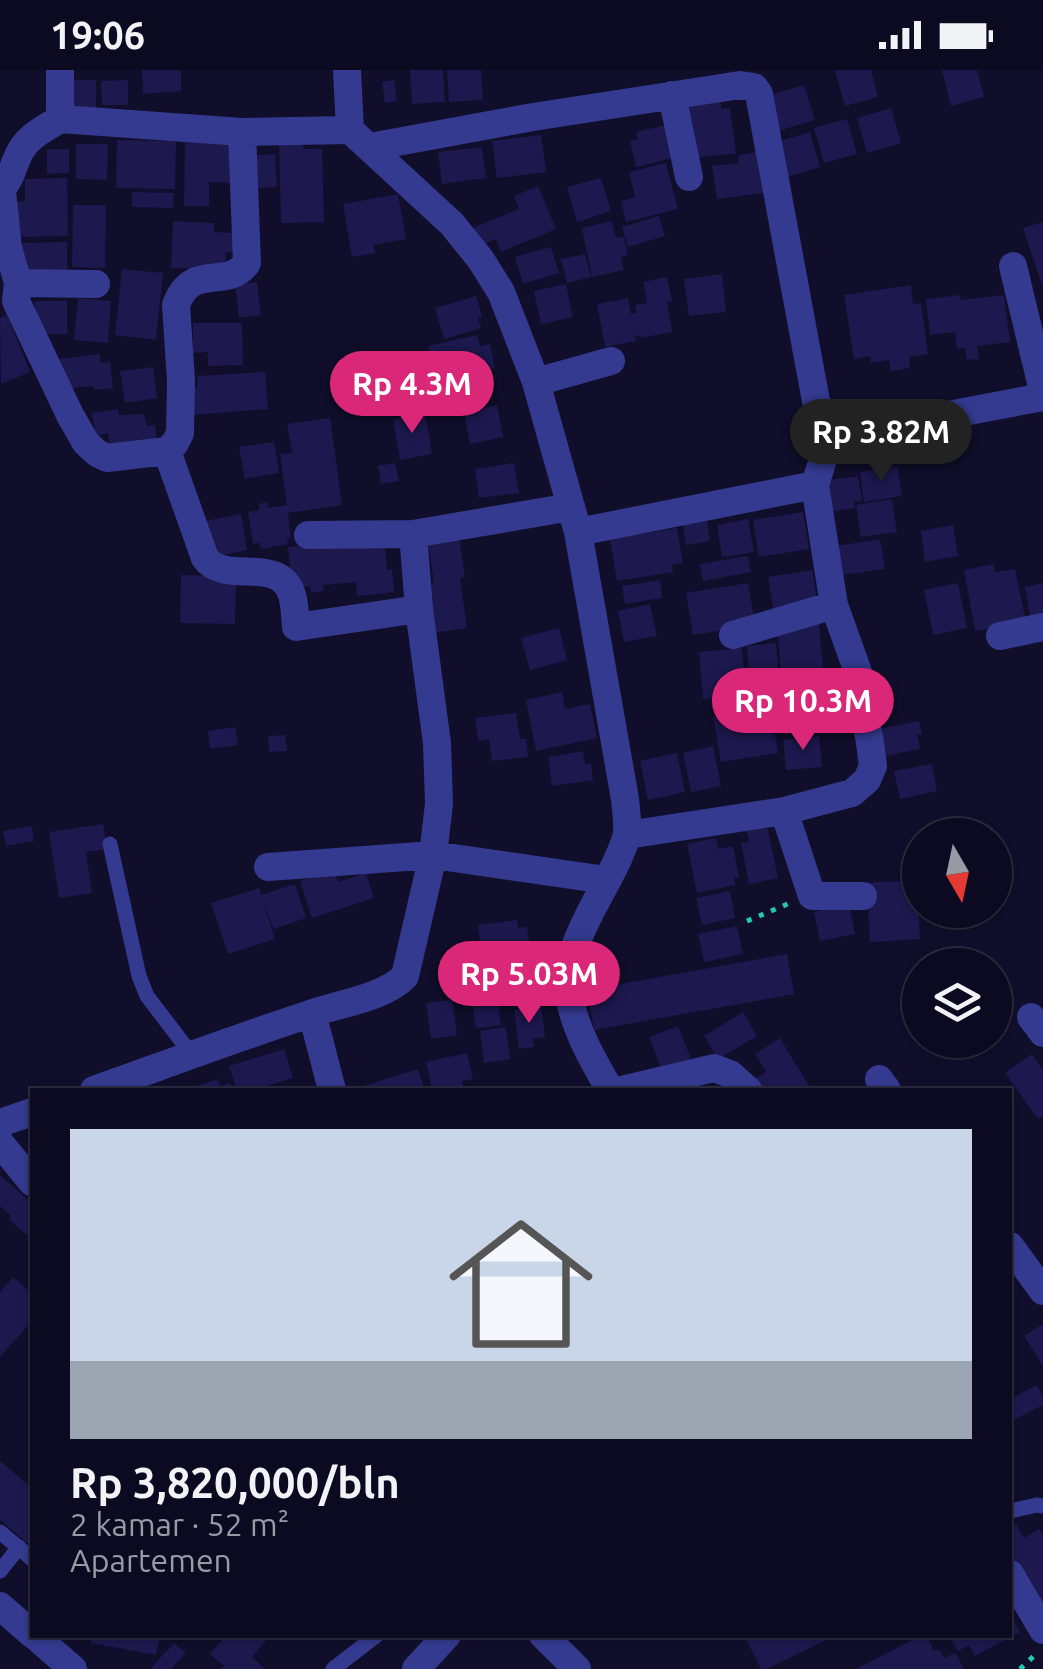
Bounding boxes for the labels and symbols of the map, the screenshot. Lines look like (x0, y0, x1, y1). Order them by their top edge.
pin: Rp 4.3M (320, 351, 504, 436)
pin: Rp 3.82M (778, 399, 984, 484)
pin: Rp 10.3M (700, 668, 906, 753)
north arrow (902, 818, 1012, 928)
pin: Rp 5.03M (426, 941, 632, 1026)

